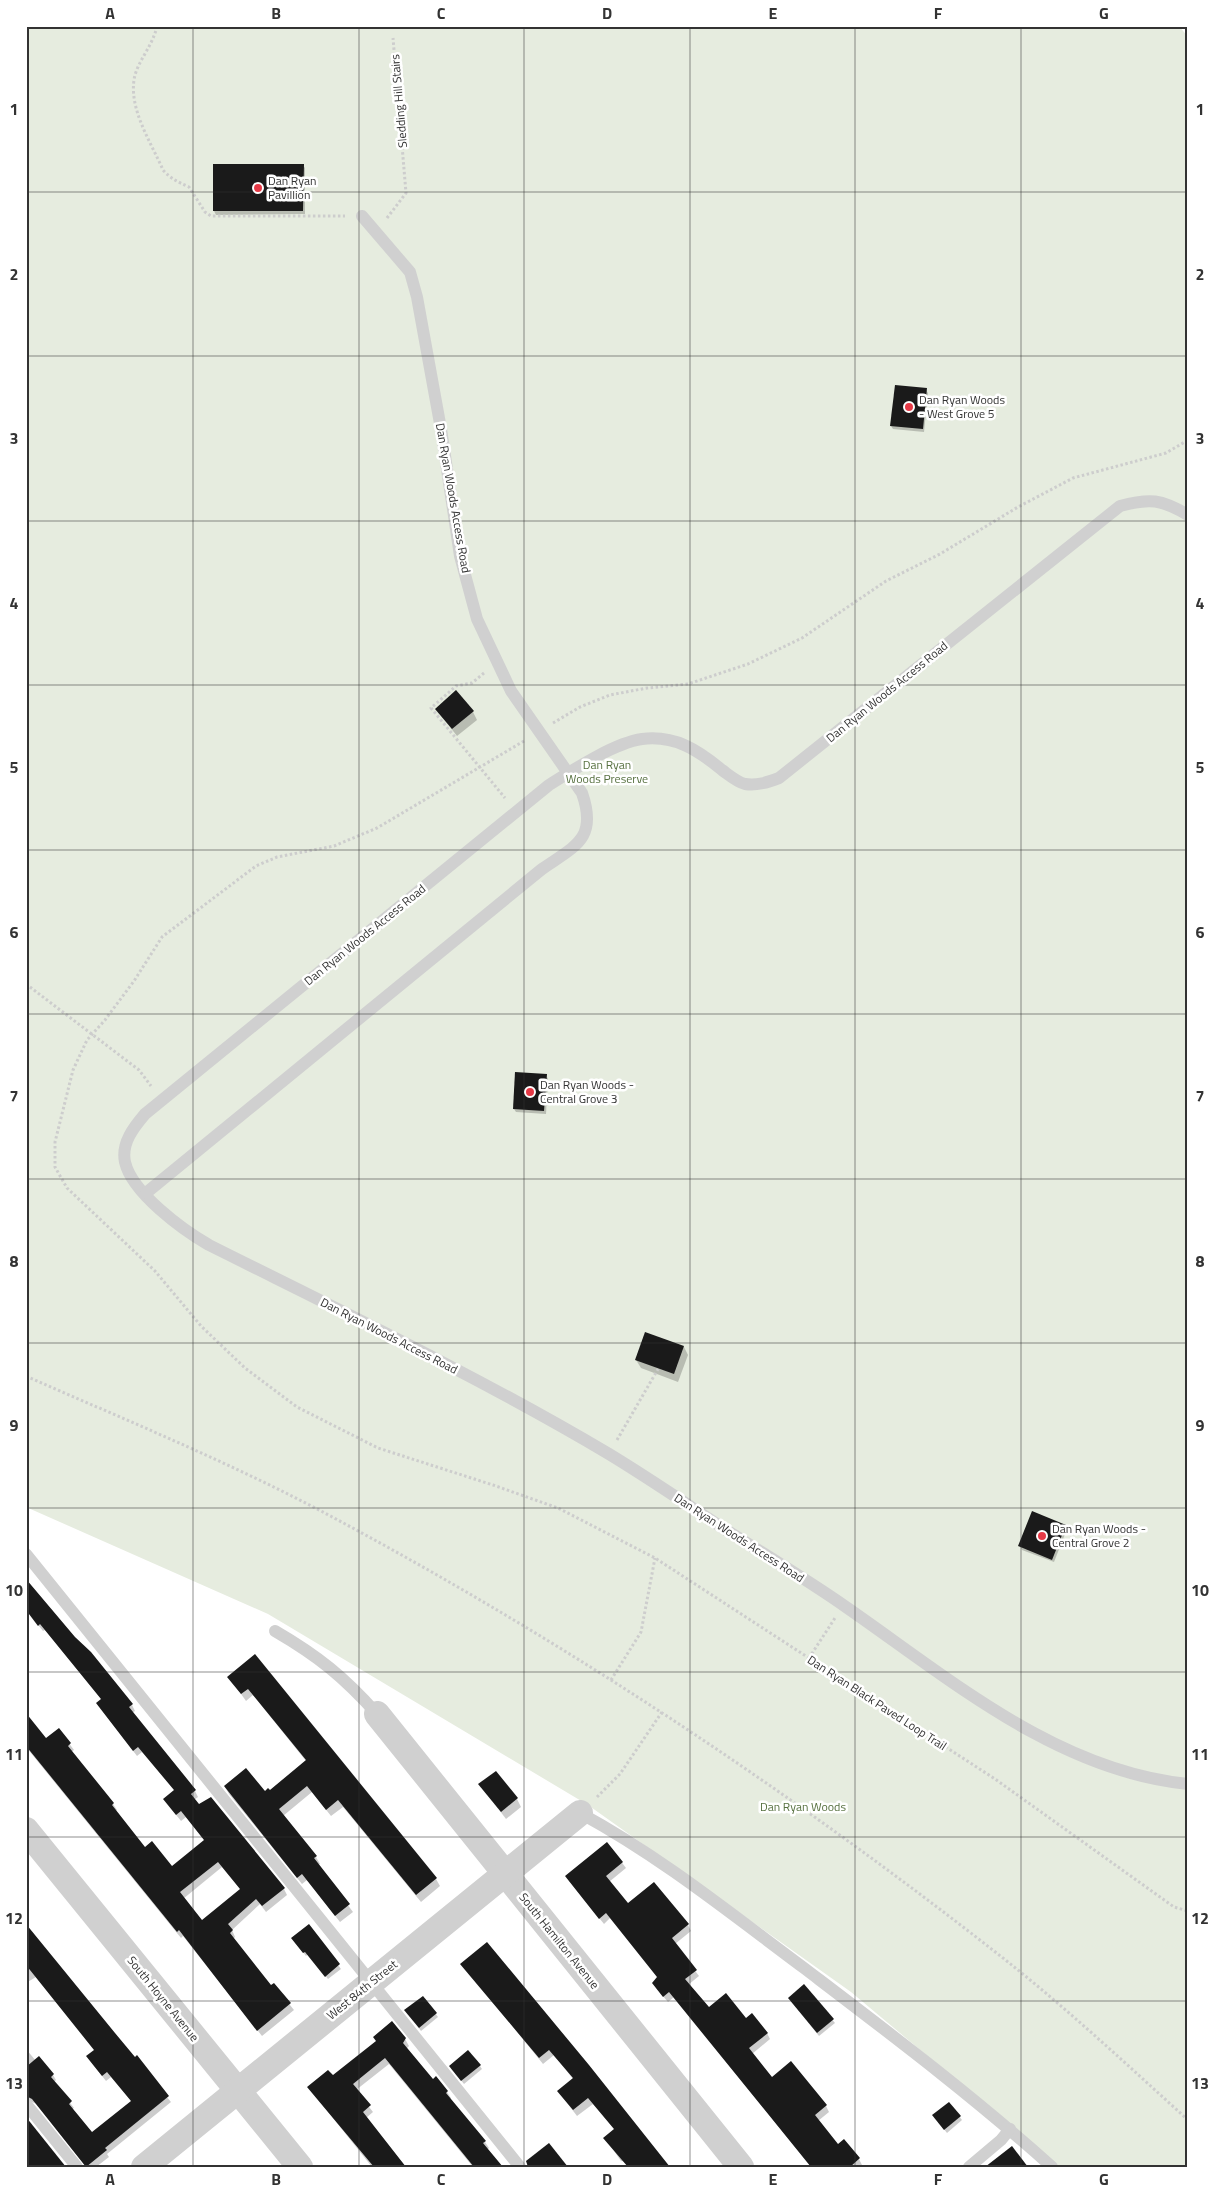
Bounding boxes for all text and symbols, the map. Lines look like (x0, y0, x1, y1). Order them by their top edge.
text: A (105, 1, 115, 25)
text: B (271, 1, 281, 25)
text: C (437, 1, 446, 25)
text: D (602, 1, 612, 25)
text: E (769, 1, 778, 25)
text: F (934, 1, 943, 25)
text: G (1099, 1, 1109, 25)
street label: Sledding Hill Stairs (385, 53, 412, 149)
text: 1 (10, 97, 18, 121)
text: 1 (1196, 97, 1204, 121)
place label: Dan Ryan Pavillion (268, 171, 316, 204)
marker: Dan Ryan Pavillion (252, 182, 264, 194)
text: 2 (10, 262, 18, 286)
text: 2 (1196, 262, 1204, 286)
place label: Dan Ryan Woods - West Grove 5 (919, 390, 1005, 423)
marker: Dan Ryan Woods - West Grove 5 (903, 401, 915, 413)
street label: Dan Ryan Woods Access Road (431, 421, 476, 574)
text: 3 (10, 426, 18, 450)
text: 3 (1196, 426, 1204, 450)
text: 4 (10, 591, 19, 615)
text: 4 (1196, 591, 1205, 615)
street label: Dan Ryan Woods Access Road (822, 636, 952, 747)
text: 5 (10, 755, 19, 779)
park label: Dan Ryan Woods Preserve (566, 755, 648, 788)
text: 5 (1196, 755, 1205, 779)
street label: Dan Ryan Woods Access Road (300, 879, 430, 990)
text: 6 (10, 920, 19, 944)
text: 6 (1196, 920, 1205, 944)
place label: Dan Ryan Woods - Central Grove 3 (540, 1075, 634, 1108)
text: 7 (10, 1084, 18, 1108)
text: 7 (1196, 1084, 1204, 1108)
marker: Dan Ryan Woods - Central Grove 3 (524, 1086, 536, 1098)
text: 8 (10, 1249, 19, 1273)
text: 8 (1196, 1249, 1205, 1273)
street label: Dan Ryan Woods Access Road (317, 1293, 461, 1378)
text: 9 (10, 1413, 19, 1437)
text: 9 (1196, 1413, 1205, 1437)
street label: Dan Ryan Woods Access Road (670, 1488, 808, 1587)
place label: Dan Ryan Woods - Central Grove 2 (1052, 1519, 1146, 1552)
marker: Dan Ryan Woods - Central Grove 2 (1036, 1530, 1048, 1542)
text: 10 (5, 1578, 23, 1602)
text: 10 (1191, 1578, 1209, 1602)
street label: Dan Ryan Black Paved Loop Trail (804, 1650, 951, 1755)
text: 11 (5, 1742, 23, 1766)
text: 11 (1191, 1742, 1209, 1766)
park label: Dan Ryan Woods (760, 1797, 846, 1816)
street label: South Hamilton Avenue (514, 1888, 604, 1993)
text: 12 (5, 1906, 23, 1930)
text: 12 (1191, 1906, 1209, 1930)
street label: South Hoyne Avenue (123, 1952, 204, 2046)
street label: West 84th Street (322, 1954, 402, 2024)
text: 13 (5, 2071, 23, 2095)
text: 13 (1191, 2071, 1209, 2095)
text: A (105, 2167, 115, 2191)
text: B (271, 2167, 281, 2191)
text: C (437, 2167, 446, 2191)
text: D (602, 2167, 612, 2191)
text: E (769, 2167, 778, 2191)
text: F (934, 2167, 943, 2191)
text: G (1099, 2167, 1109, 2191)

